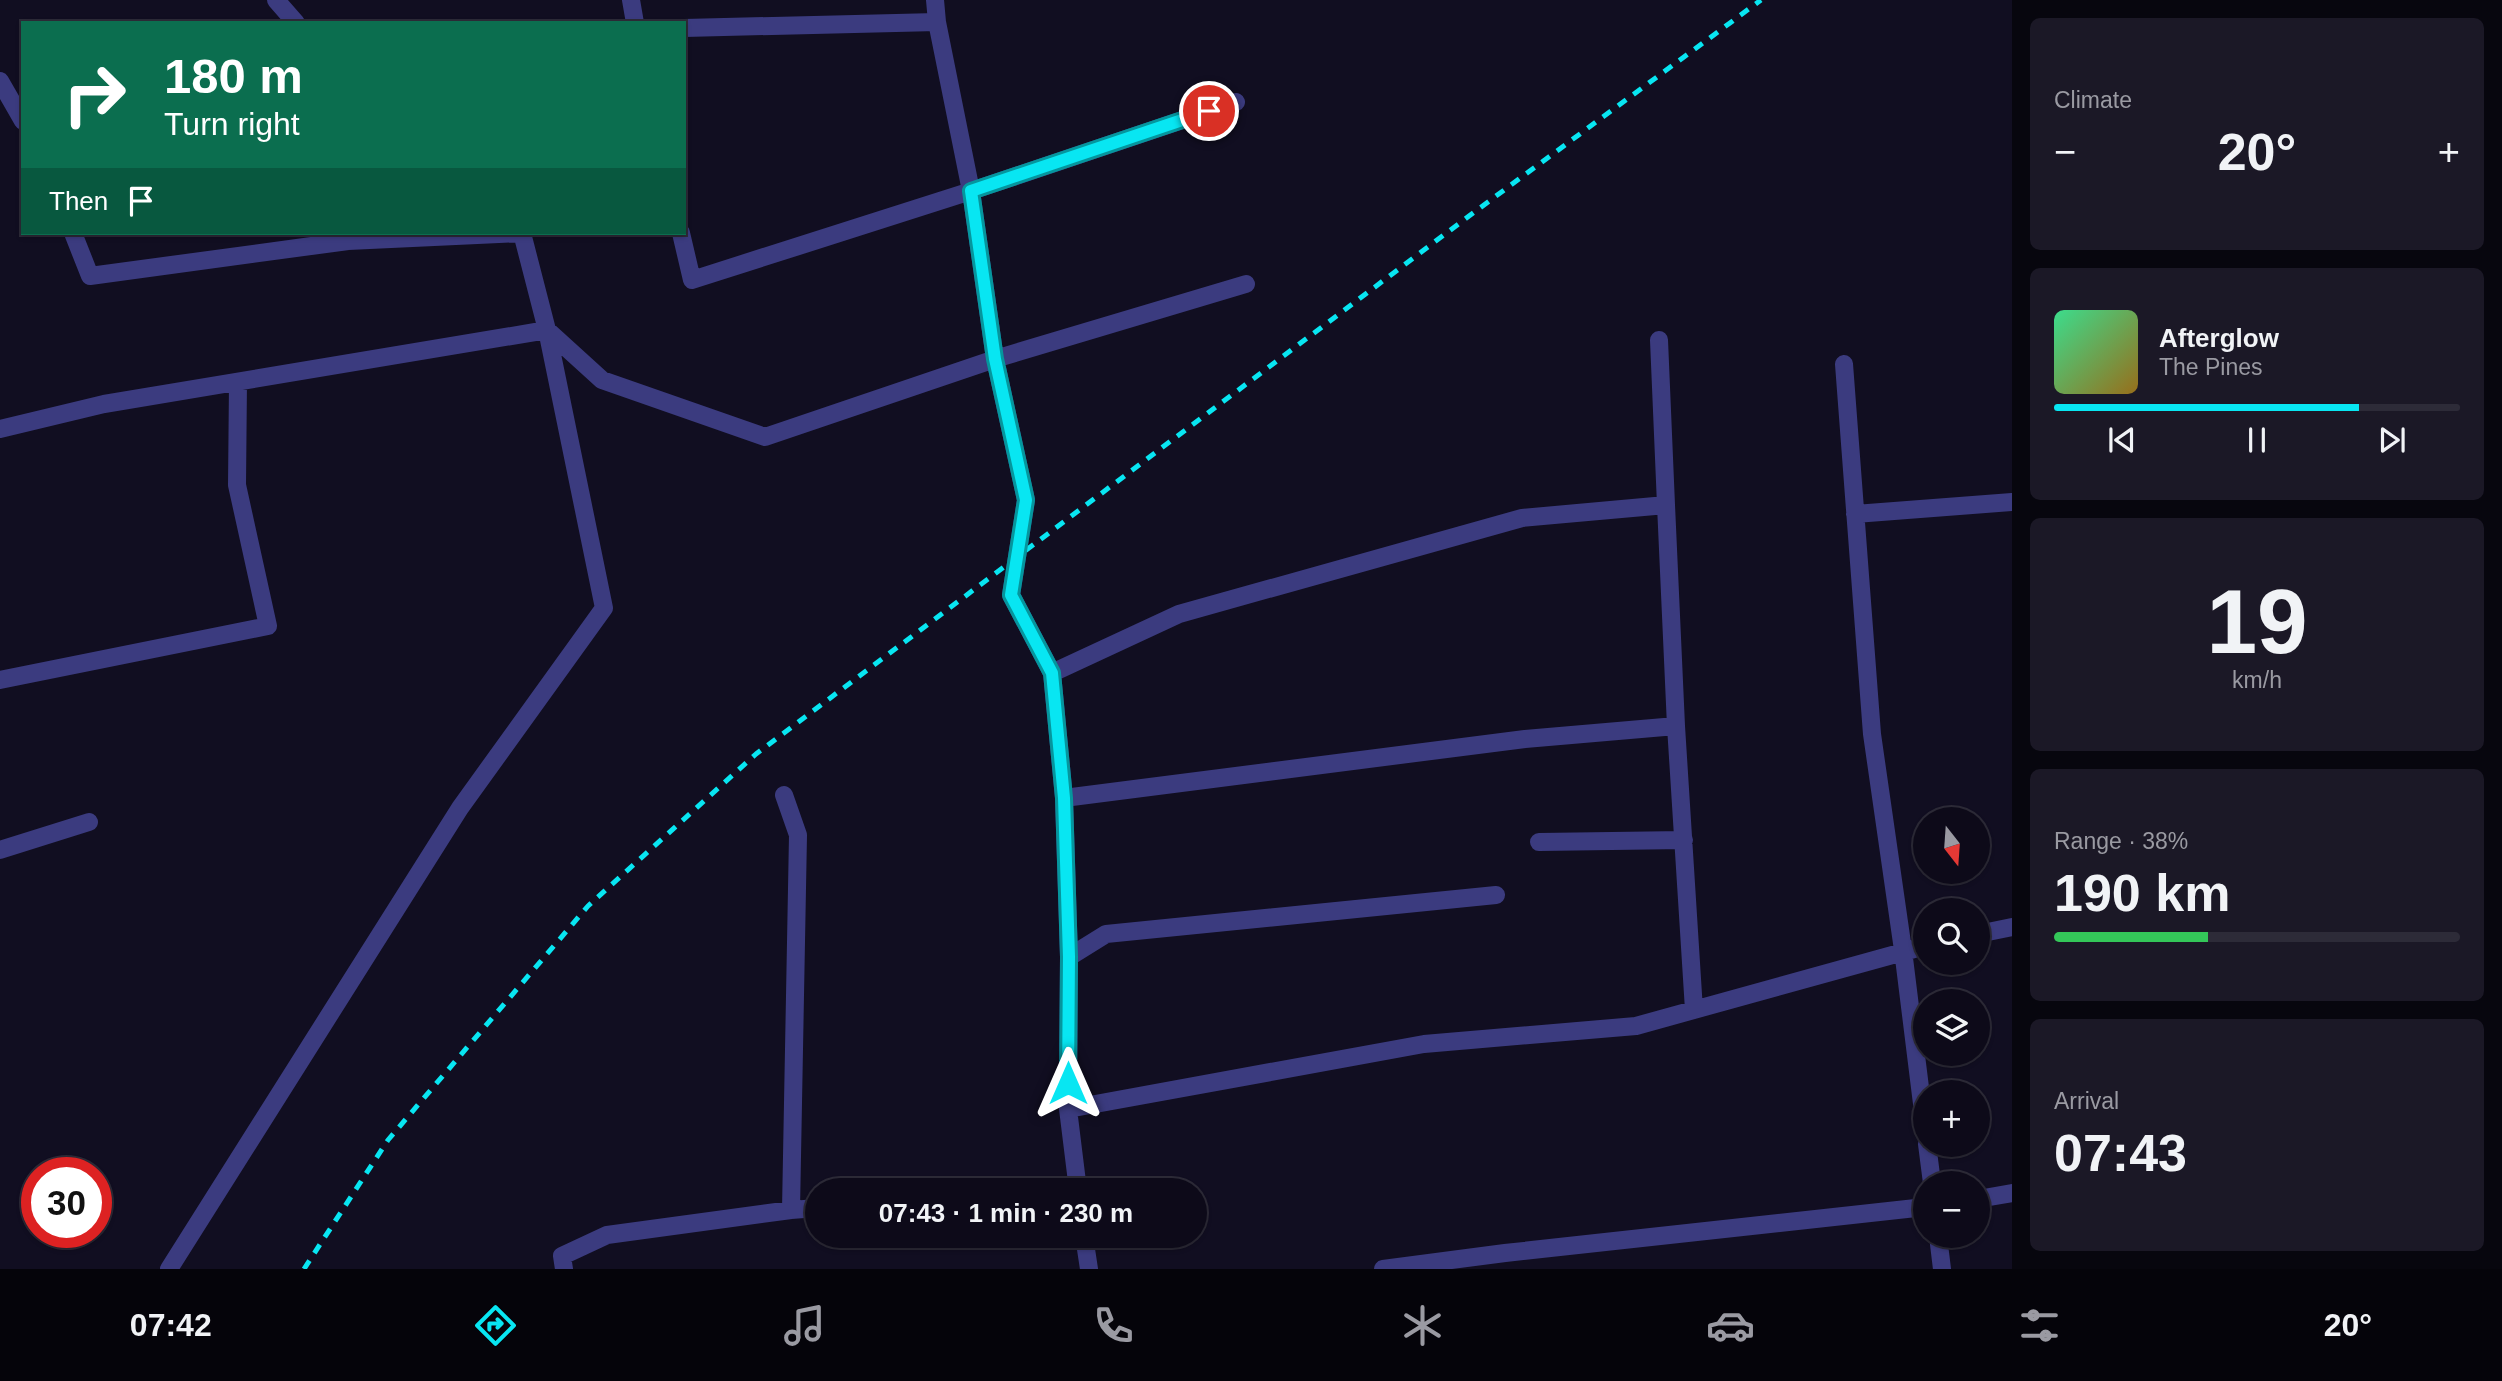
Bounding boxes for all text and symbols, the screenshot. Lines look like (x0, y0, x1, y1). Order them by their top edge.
icon: right (49, 49, 140, 140)
text: 180 m (164, 49, 303, 103)
pin (1179, 81, 1239, 141)
text: Climate (2054, 87, 2132, 113)
icon: arrive (1190, 92, 1228, 130)
text: Turn right (164, 106, 300, 142)
text: 20° (2218, 123, 2296, 181)
text: − (2054, 131, 2076, 173)
text: + (2438, 131, 2460, 173)
icon: arrive (122, 182, 160, 220)
text: Then (49, 186, 108, 216)
text: Afterglow (2159, 323, 2279, 353)
text: The Pines (2159, 354, 2263, 380)
icon: previous (2103, 421, 2141, 459)
icon: pause (2238, 421, 2276, 459)
icon: next (2373, 421, 2411, 459)
text: 19 (2206, 571, 2308, 672)
text: km/h (2232, 667, 2282, 693)
north arrow (1913, 807, 1990, 884)
map controls (1913, 807, 1990, 1248)
text: Range · 38% (2054, 828, 2188, 854)
text: 190 km (2054, 864, 2230, 922)
button: search (1913, 898, 1990, 975)
button: layers (1913, 989, 1990, 1066)
position arrow (1031, 1046, 1105, 1120)
button: + (1913, 1080, 1990, 1157)
text: Arrival (2054, 1088, 2119, 1114)
text: 07:43 (2054, 1124, 2187, 1182)
speed limit sign: 30 (21, 1157, 112, 1248)
button: − (1913, 1171, 1990, 1248)
text: 07:43 · 1 min · 230 m (879, 1198, 1133, 1228)
icon: directions (471, 1301, 520, 1350)
icon: music (780, 1301, 829, 1350)
icon: phone (1089, 1301, 1138, 1350)
icon: climate (1398, 1301, 1447, 1350)
icon: car (1706, 1301, 1755, 1350)
icon: filters (2015, 1301, 2064, 1350)
text: 07:42 (130, 1307, 212, 1343)
text: 20° (2324, 1307, 2372, 1343)

